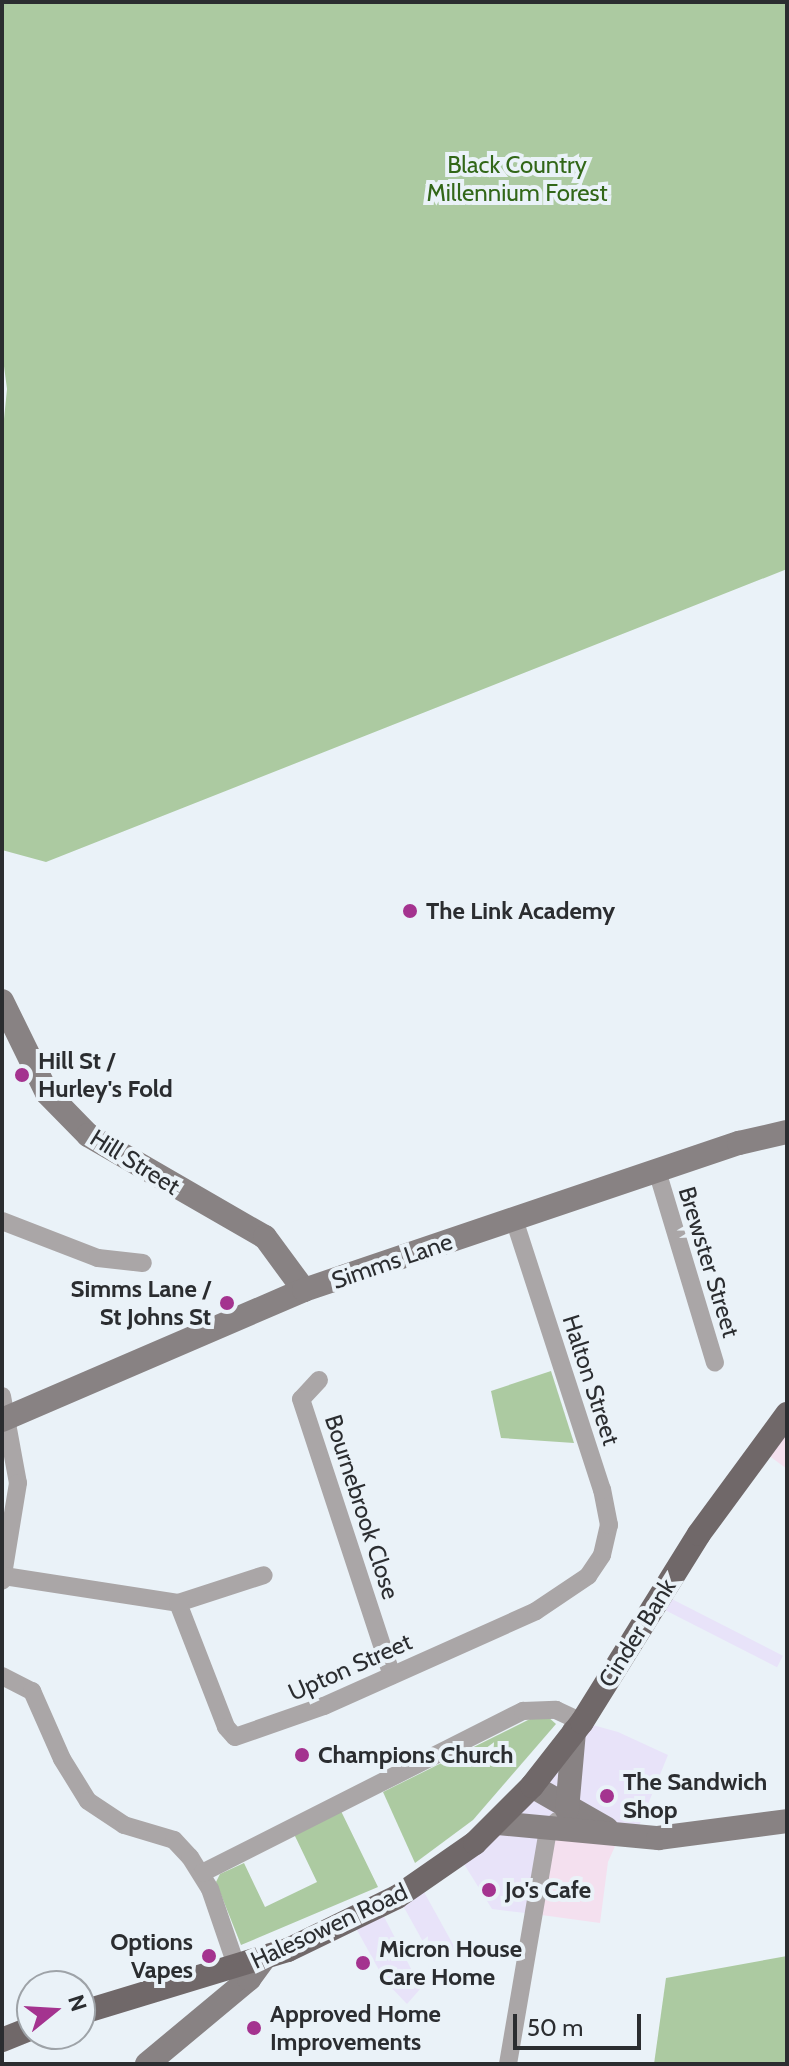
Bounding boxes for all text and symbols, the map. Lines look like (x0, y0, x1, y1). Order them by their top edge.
park label: Black Country Millennium Forest (426, 151, 608, 207)
place label: The Link Academy (426, 897, 615, 925)
marker: The Link Academy (401, 902, 419, 920)
place label: Hill St / Hurley's Fold (38, 1047, 173, 1103)
marker: Hill St / Hurley's Fold (13, 1066, 31, 1084)
street label: Hill Street (85, 1123, 185, 1201)
street label: Brewster Street (672, 1183, 746, 1341)
street label: Simms Lane (328, 1227, 456, 1295)
place label: Simms Lane / St Johns St (71, 1275, 211, 1331)
marker: Simms Lane / St Johns St (218, 1294, 236, 1312)
street label: Halton Street (556, 1311, 626, 1449)
street label: Bournebrook Close (319, 1411, 405, 1603)
street label: Cinder Bank (592, 1573, 682, 1693)
street label: Upton Street (284, 1627, 416, 1707)
place label: Champions Church (318, 1741, 513, 1769)
marker: Champions Church (293, 1746, 311, 1764)
place label: The Sandwich Shop (623, 1768, 767, 1824)
marker: The Sandwich Shop (598, 1787, 616, 1805)
place label: Jo's Cafe (505, 1876, 591, 1904)
street label: Halesowen Road (246, 1877, 412, 1975)
marker: Jo's Cafe (480, 1881, 498, 1899)
place label: Options Vapes (110, 1928, 193, 1984)
place label: Micron House Care Home (379, 1935, 522, 1991)
marker: Options Vapes (200, 1947, 218, 1965)
marker: Micron House Care Home (354, 1954, 372, 1972)
north arrow (16, 1970, 96, 2050)
text: N (62, 1991, 93, 2015)
scale bar (517, 1998, 645, 2048)
place label: Approved Home Improvements (270, 2000, 441, 2056)
text: 50 m (527, 2013, 583, 2042)
marker: Approved Home Improvements (245, 2019, 263, 2037)

